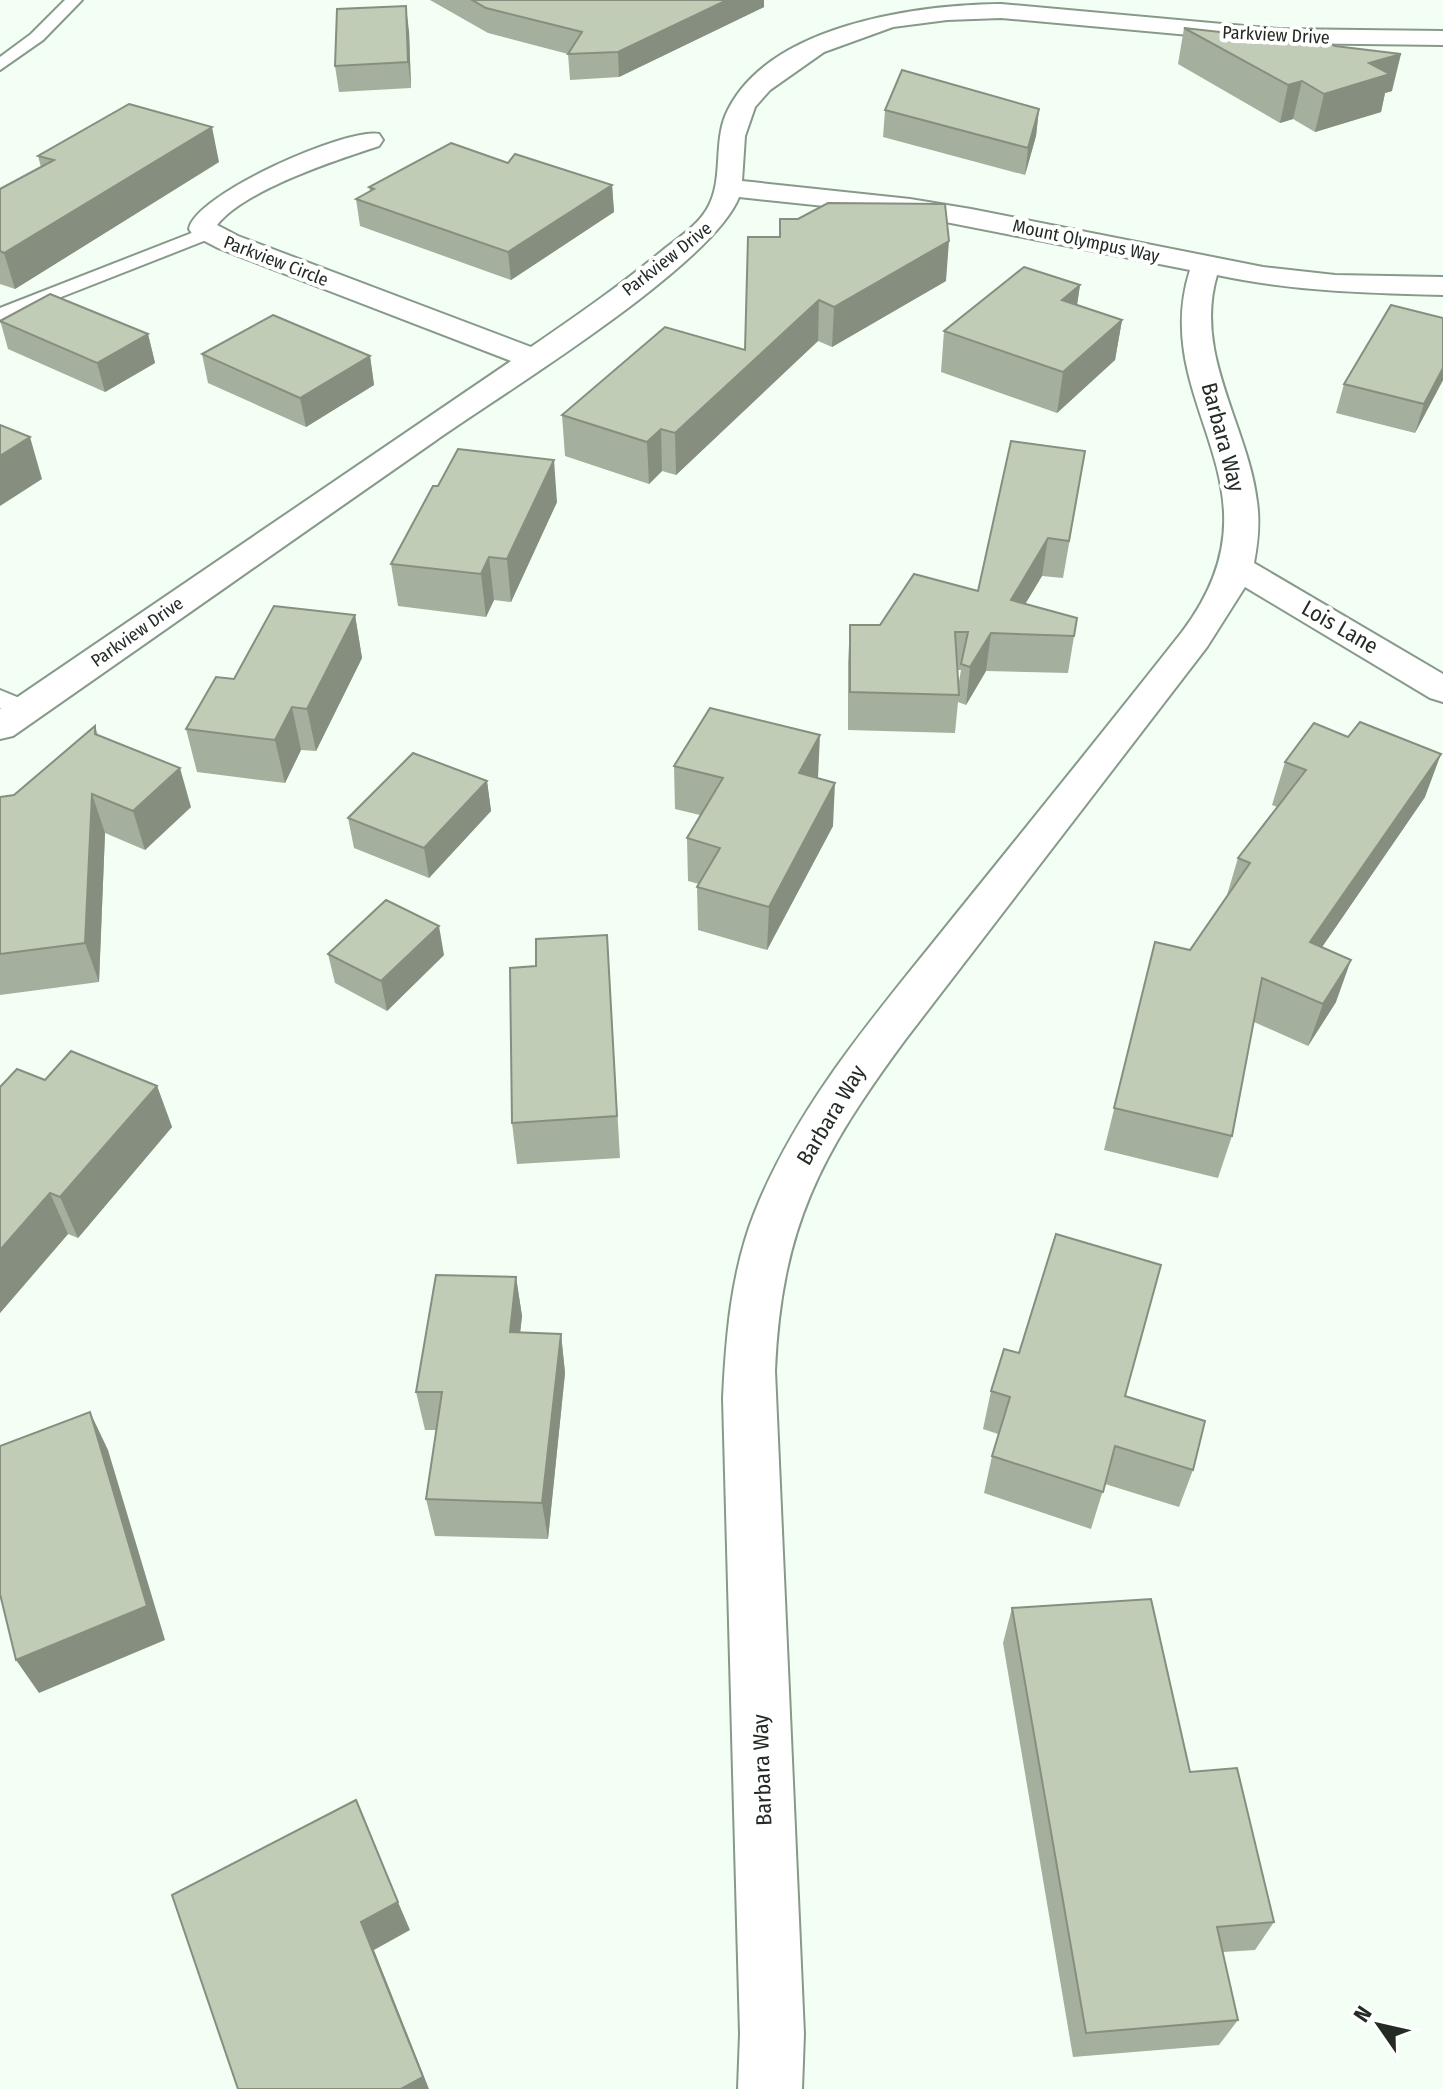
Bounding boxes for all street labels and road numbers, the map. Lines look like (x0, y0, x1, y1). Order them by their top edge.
street label: Parkview Drive (1222, 21, 1330, 49)
street label: Mount Olympus Way (1011, 215, 1161, 267)
street label: Parkview Drive (618, 217, 716, 301)
street label: Parkview Circle (221, 231, 331, 291)
street label: Barbara Way (1195, 380, 1251, 495)
street label: Parkview Drive (87, 592, 187, 672)
street label: Lois Lane (1297, 594, 1383, 660)
street label: Barbara Way (791, 1060, 871, 1170)
street label: Barbara Way (747, 1713, 777, 1826)

